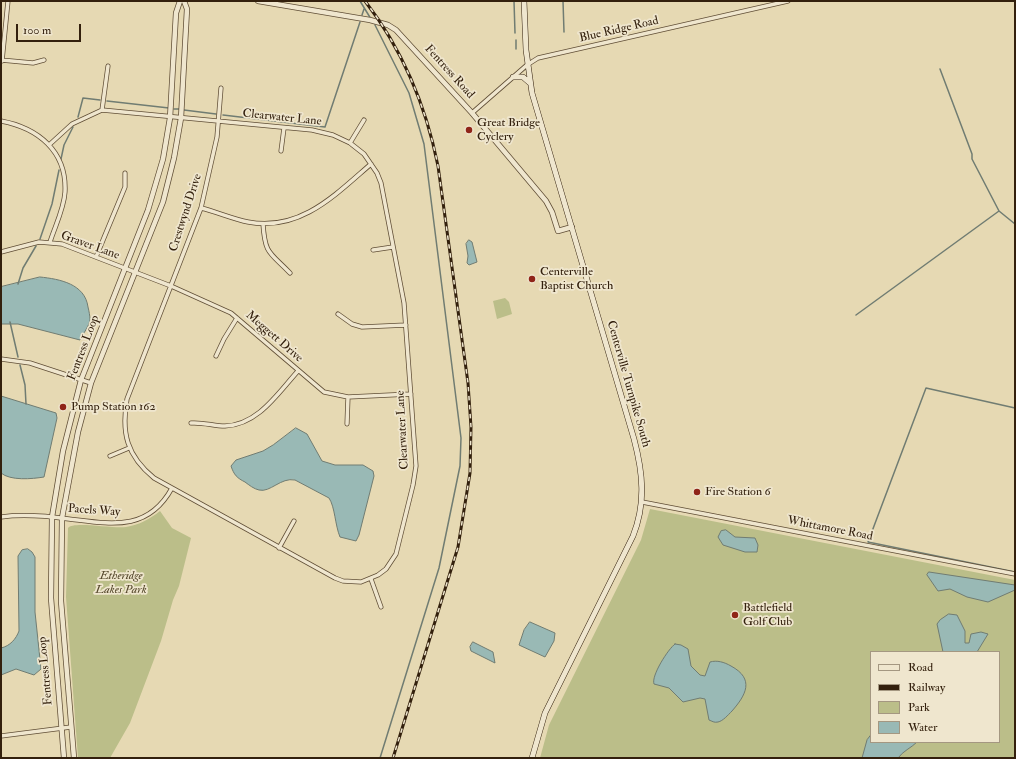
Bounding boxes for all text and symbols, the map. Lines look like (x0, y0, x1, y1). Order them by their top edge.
street label: Blue Ridge Road (578, 14, 660, 46)
scale bar (18, 16, 83, 42)
text: 100 m (23, 23, 51, 38)
street label: Fentress Road (421, 42, 477, 102)
street label: Clearwater Lane (242, 107, 322, 129)
place label: Great Bridge Cyclery (477, 116, 540, 144)
marker: Great Bridge Cyclery (464, 125, 474, 135)
street label: Crestwynd Drive (167, 172, 205, 254)
street label: Graver Lane (59, 229, 121, 263)
place label: Centerville Baptist Church (540, 265, 613, 293)
marker: Centerville Baptist Church (527, 274, 537, 284)
street label: Meggett Drive (242, 308, 306, 366)
street label: Fentress Loop (65, 313, 103, 383)
street label: Centerville Turnpike South (603, 319, 653, 449)
street label: Clearwater Lane (394, 390, 412, 470)
place label: Pump Station 162 (71, 400, 155, 414)
marker: Pump Station 162 (58, 402, 68, 412)
place label: Fire Station 6 (705, 485, 771, 499)
marker: Fire Station 6 (692, 487, 702, 497)
street label: Pacels Way (67, 502, 121, 520)
street label: Whittamore Road (786, 514, 874, 544)
park label: Etheridge Lakes Park (95, 569, 147, 597)
place label: Battlefield Golf Club (743, 601, 792, 629)
marker: Battlefield Golf Club (730, 610, 740, 620)
street label: Fentress Loop (36, 636, 56, 706)
legend (870, 651, 1000, 743)
text: Road (908, 660, 933, 675)
text: Railway (908, 680, 945, 695)
text: Park (908, 700, 930, 715)
text: Water (908, 720, 937, 735)

